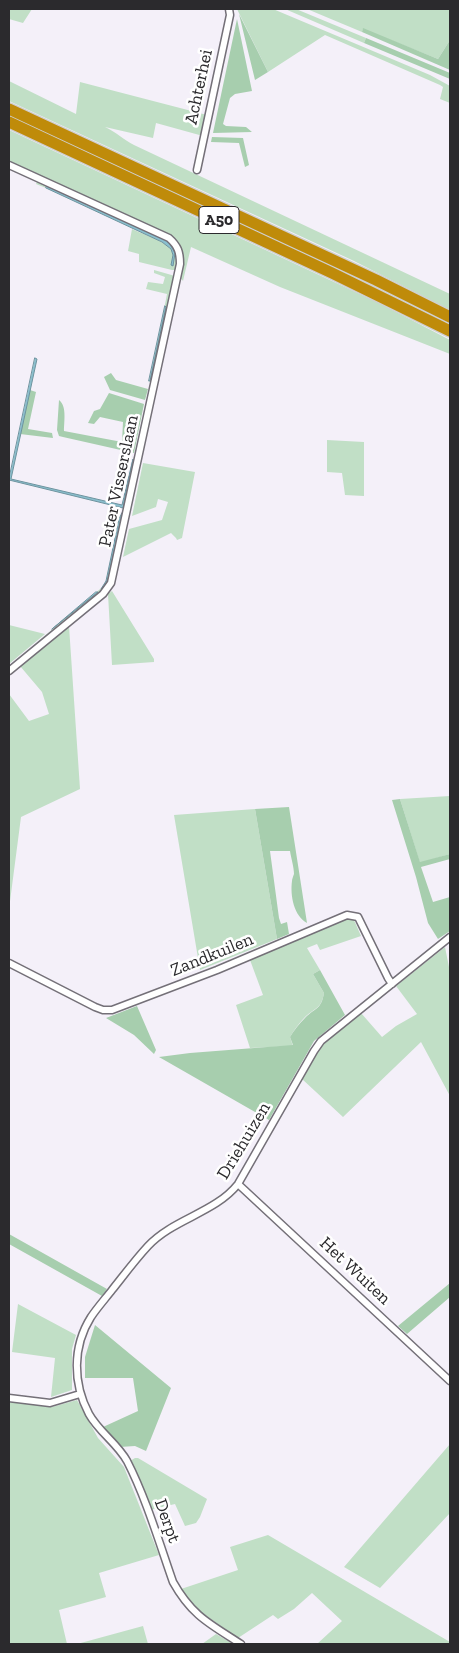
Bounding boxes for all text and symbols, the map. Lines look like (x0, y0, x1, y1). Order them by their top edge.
street label: Achterhei (181, 48, 217, 126)
road number: A50 (199, 206, 239, 234)
street label: Pater Visserslaan (94, 413, 144, 549)
street label: Zandkuilen (167, 929, 257, 981)
street label: Driehuizen (213, 1099, 275, 1183)
street label: Het Wuiten (315, 1233, 395, 1309)
street label: Derpt (149, 1496, 185, 1546)

